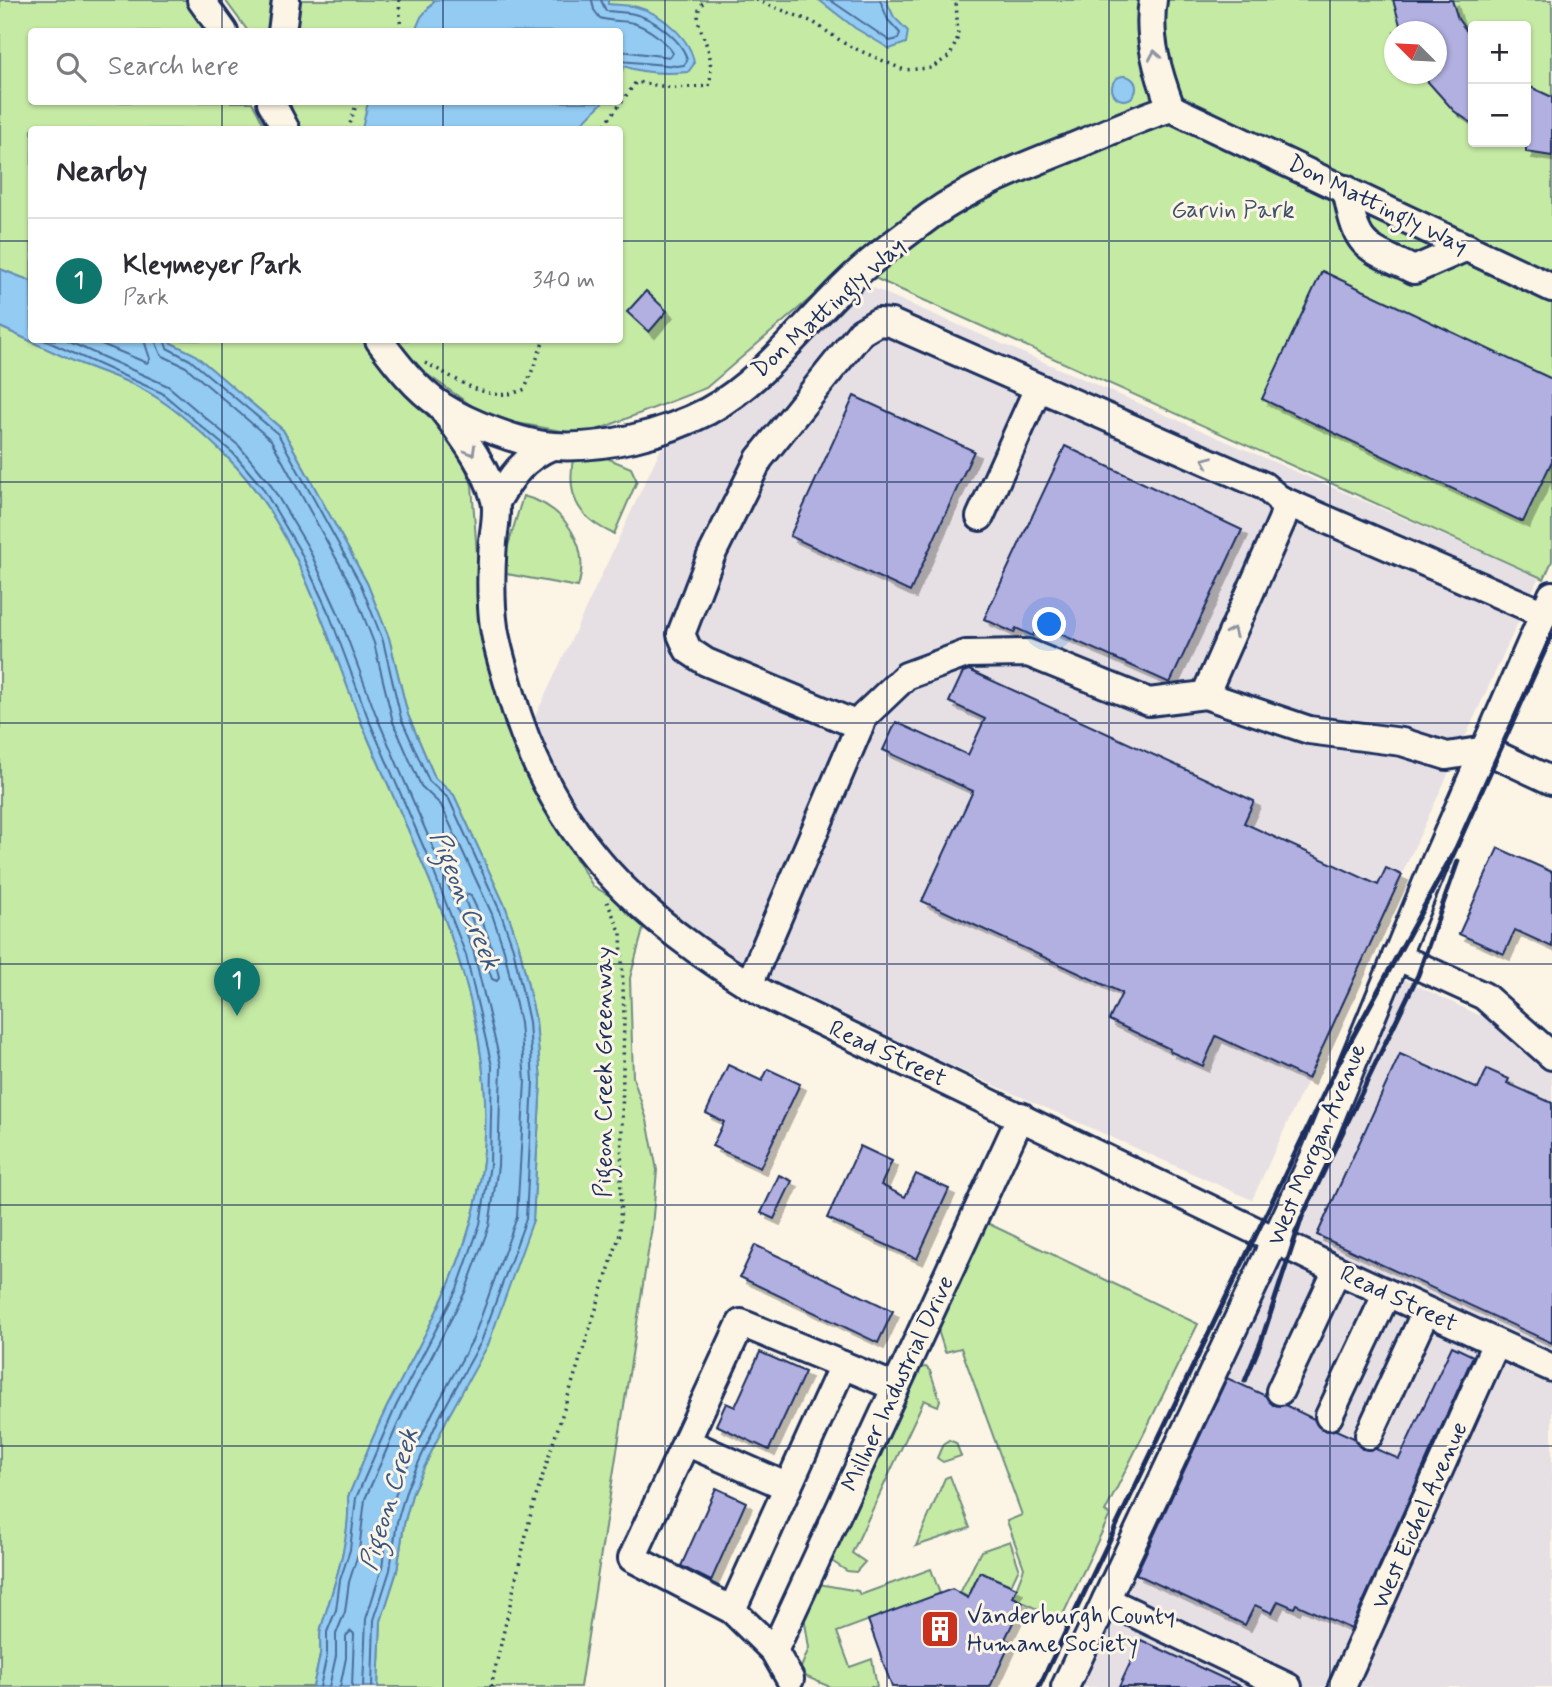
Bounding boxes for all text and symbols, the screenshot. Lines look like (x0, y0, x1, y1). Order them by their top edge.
north arrow (1384, 21, 1447, 84)
map controls (1468, 21, 1531, 147)
button: + (1468, 21, 1531, 84)
search box (28, 28, 623, 105)
icon: search (52, 48, 90, 86)
one-way arrow (1148, 49, 1163, 61)
text: Search here (108, 50, 239, 84)
button: − (1468, 84, 1531, 147)
street label: Don Mattingly Way (1281, 148, 1472, 265)
text: Nearby (56, 152, 147, 191)
park label: Garvin Park (1171, 195, 1295, 226)
street label: Don Mattingly Way (746, 231, 914, 388)
text: Kleymeyer Park (123, 249, 301, 283)
text: 1 (74, 266, 84, 296)
text: 340 m (532, 266, 595, 296)
text: Park (123, 283, 169, 313)
one-way arrow (463, 444, 476, 457)
one-way arrow (1202, 455, 1215, 469)
your location (1032, 607, 1066, 641)
one-way arrow (1224, 627, 1238, 639)
water label: Pigeon Creek (418, 826, 507, 976)
street label: Pigeon Creek Greenway (589, 946, 623, 1198)
pin: 1 (214, 958, 260, 1016)
street label: Read Street (824, 1014, 951, 1095)
street label: West Morgan Avenue (1261, 1039, 1376, 1251)
street label: Read Street (1335, 1259, 1462, 1340)
street label: Millner Industrial Drive (835, 1271, 962, 1496)
street label: West Eichel Avenue (1365, 1417, 1476, 1614)
water label: Pigeon Creek (352, 1424, 431, 1576)
place label: Vanderburgh County Humane Society (967, 1601, 1175, 1660)
building icon: Vanderburgh County Humane Society (919, 1608, 961, 1650)

